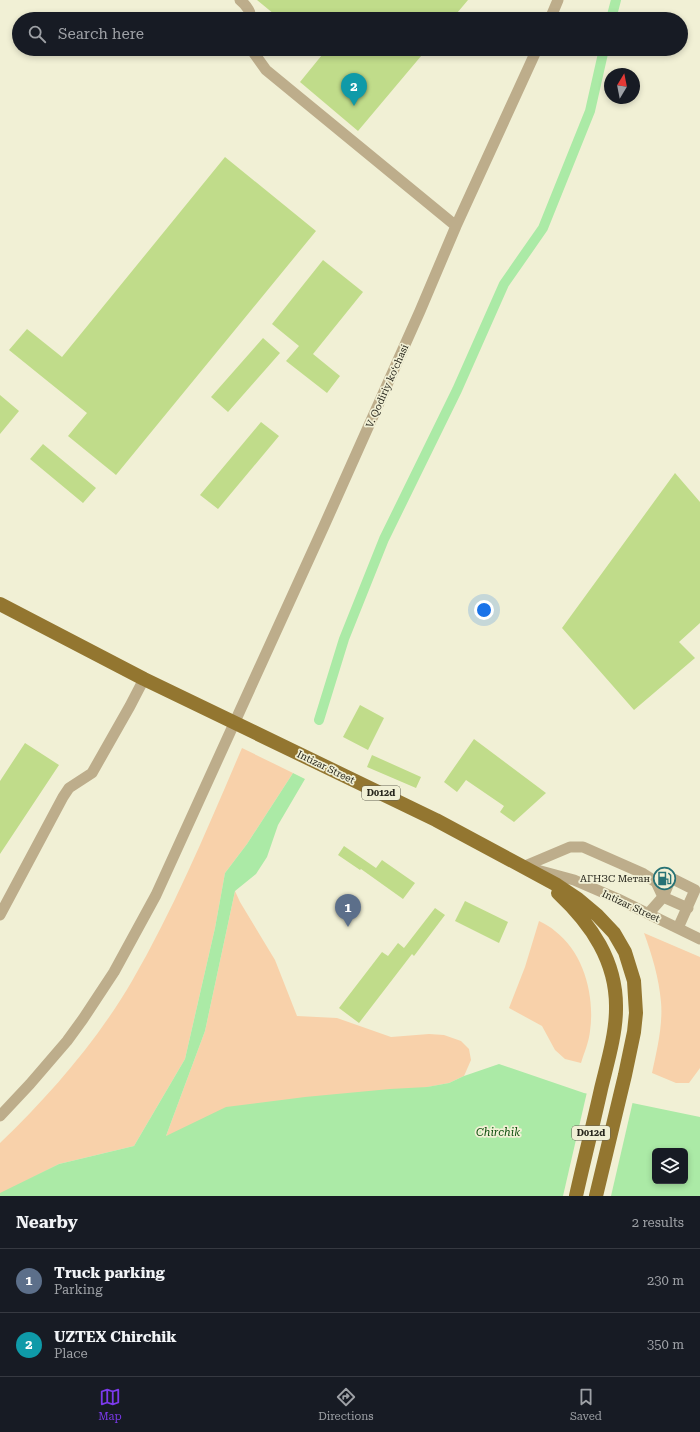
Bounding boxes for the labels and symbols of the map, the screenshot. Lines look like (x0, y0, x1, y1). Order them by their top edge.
north arrow (604, 68, 640, 104)
pin: 2 (341, 73, 367, 106)
street label: V. Qodiriy ko‘chasi (364, 343, 410, 429)
your location (474, 600, 494, 620)
street label: Intizar Street (295, 748, 357, 786)
road number: D012d (362, 786, 400, 800)
fuel station icon: АГНЗС Метан (652, 865, 678, 891)
place label: АГНЗС Метан (580, 873, 650, 884)
street label: Intizar Street (600, 888, 662, 924)
pin: 1 (335, 894, 361, 927)
water label: Chirchik (476, 1126, 520, 1139)
road number: D012d (572, 1126, 610, 1140)

